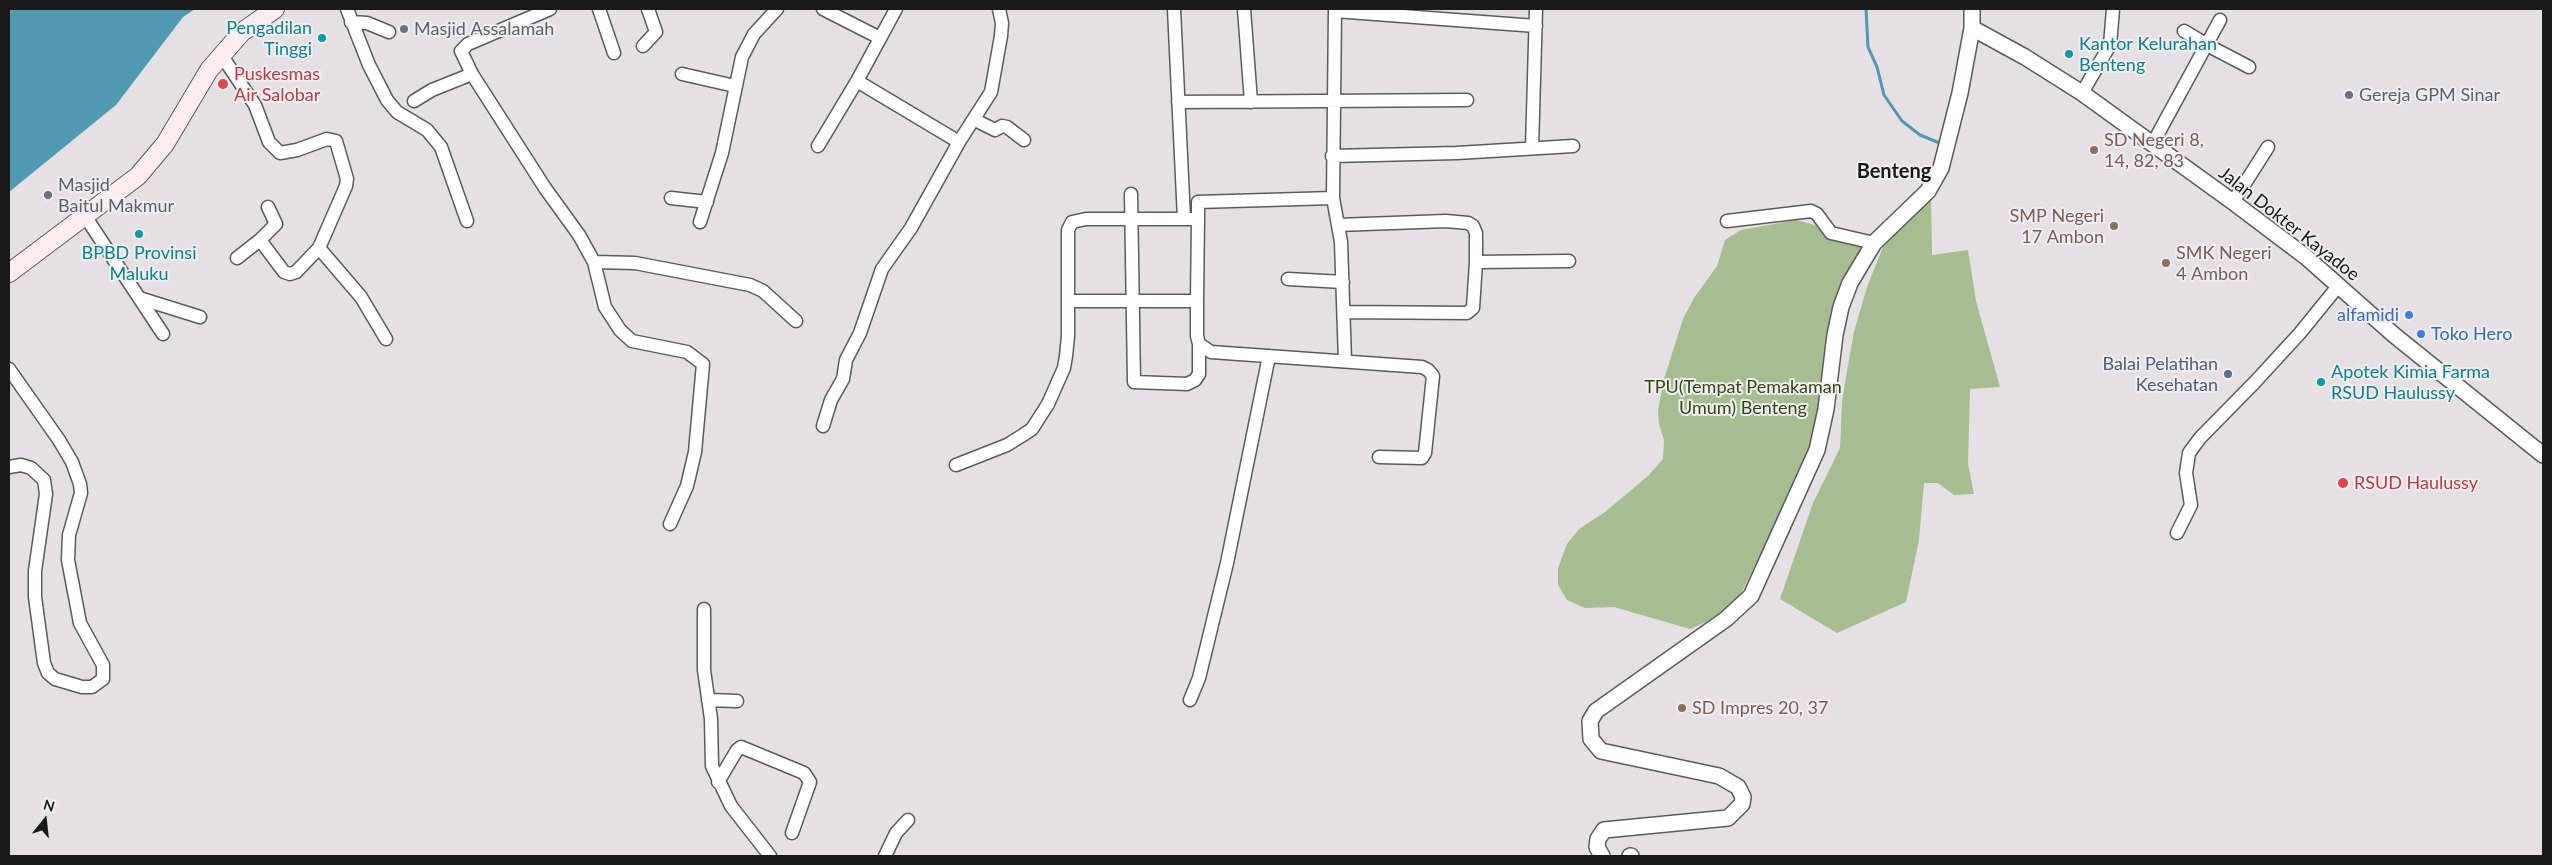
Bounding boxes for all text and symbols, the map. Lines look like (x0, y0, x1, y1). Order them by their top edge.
place label: Pengadilan Tinggi (226, 17, 312, 59)
place label: Masjid Assalamah (414, 18, 554, 40)
marker: Masjid Assalamah (398, 23, 410, 35)
marker: Pengadilan Tinggi (316, 32, 328, 44)
place label: Kantor Kelurahan Benteng (2079, 33, 2217, 76)
marker: Kantor Kelurahan Benteng (2063, 48, 2075, 60)
place label: Puskesmas Air Salobar (234, 63, 320, 106)
marker: Puskesmas Air Salobar (216, 77, 230, 91)
place label: Gereja GPM Sinar (2359, 84, 2500, 106)
marker: Gereja GPM Sinar (2343, 89, 2355, 101)
place label: SD Negeri 8, 14, 82, 83 (2104, 129, 2204, 172)
marker: SD Negeri 8, 14, 82, 83 (2088, 144, 2100, 156)
district label: Benteng (1857, 160, 1931, 184)
street label: Jalan Dokter Kayadoe (2214, 162, 2364, 286)
place label: Masjid Baitul Makmur (58, 174, 174, 216)
marker: Masjid Baitul Makmur (42, 189, 54, 201)
place label: SMP Negeri 17 Ambon (2010, 205, 2104, 248)
marker: SMP Negeri 17 Ambon (2108, 220, 2120, 232)
marker: BPBD Provinsi Maluku (133, 228, 145, 240)
place label: BPBD Provinsi Maluku (82, 242, 196, 284)
place label: SMK Negeri 4 Ambon (2176, 242, 2272, 284)
marker: SMK Negeri 4 Ambon (2160, 257, 2172, 269)
place label: alfamidi (2337, 304, 2399, 326)
marker: alfamidi (2403, 309, 2415, 321)
place label: Toko Hero (2431, 323, 2512, 345)
marker: Toko Hero (2415, 328, 2427, 340)
place label: Balai Pelatihan Kesehatan (2102, 353, 2218, 396)
place label: Apotek Kimia Farma RSUD Haulussy (2331, 361, 2490, 404)
marker: Balai Pelatihan Kesehatan (2222, 368, 2234, 380)
park label: TPU(Tempat Pemakaman Umum) Benteng (1644, 376, 1842, 418)
marker: Apotek Kimia Farma RSUD Haulussy (2315, 376, 2327, 388)
place label: RSUD Haulussy (2354, 472, 2478, 494)
marker: RSUD Haulussy (2336, 476, 2350, 490)
place label: SD Impres 20, 37 (1692, 697, 1828, 719)
marker: SD Impres 20, 37 (1676, 702, 1688, 714)
north arrow (20, 795, 70, 845)
text: N (42, 795, 57, 815)

